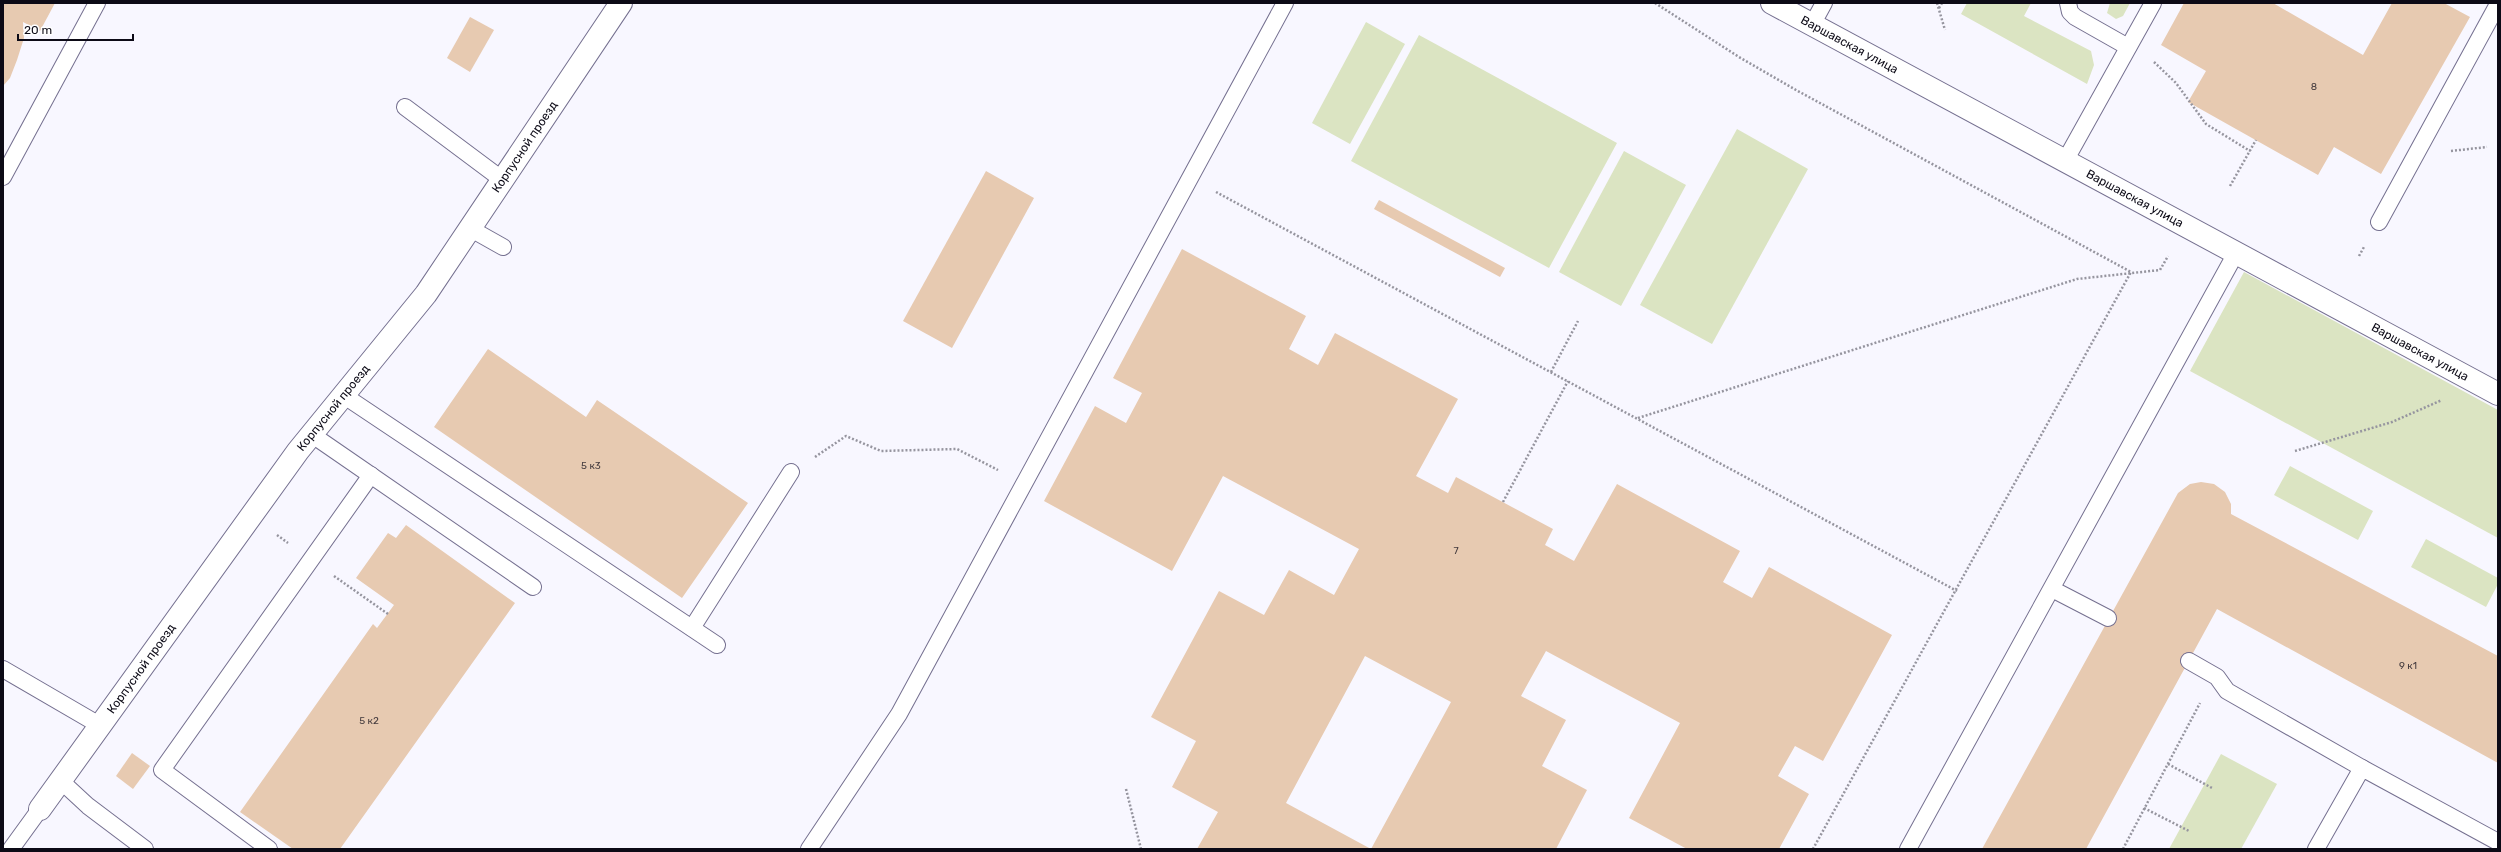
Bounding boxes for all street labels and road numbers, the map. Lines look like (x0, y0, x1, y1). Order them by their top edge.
street label: Варшавская улица (1798, 13, 1900, 77)
street label: Корпусной проезд (489, 98, 560, 195)
street label: Варшавская улица (2084, 167, 2186, 230)
street label: Варшавская улица (2369, 320, 2471, 384)
street label: Корпусной проезд (294, 362, 373, 454)
street label: Корпусной проезд (104, 621, 178, 716)

